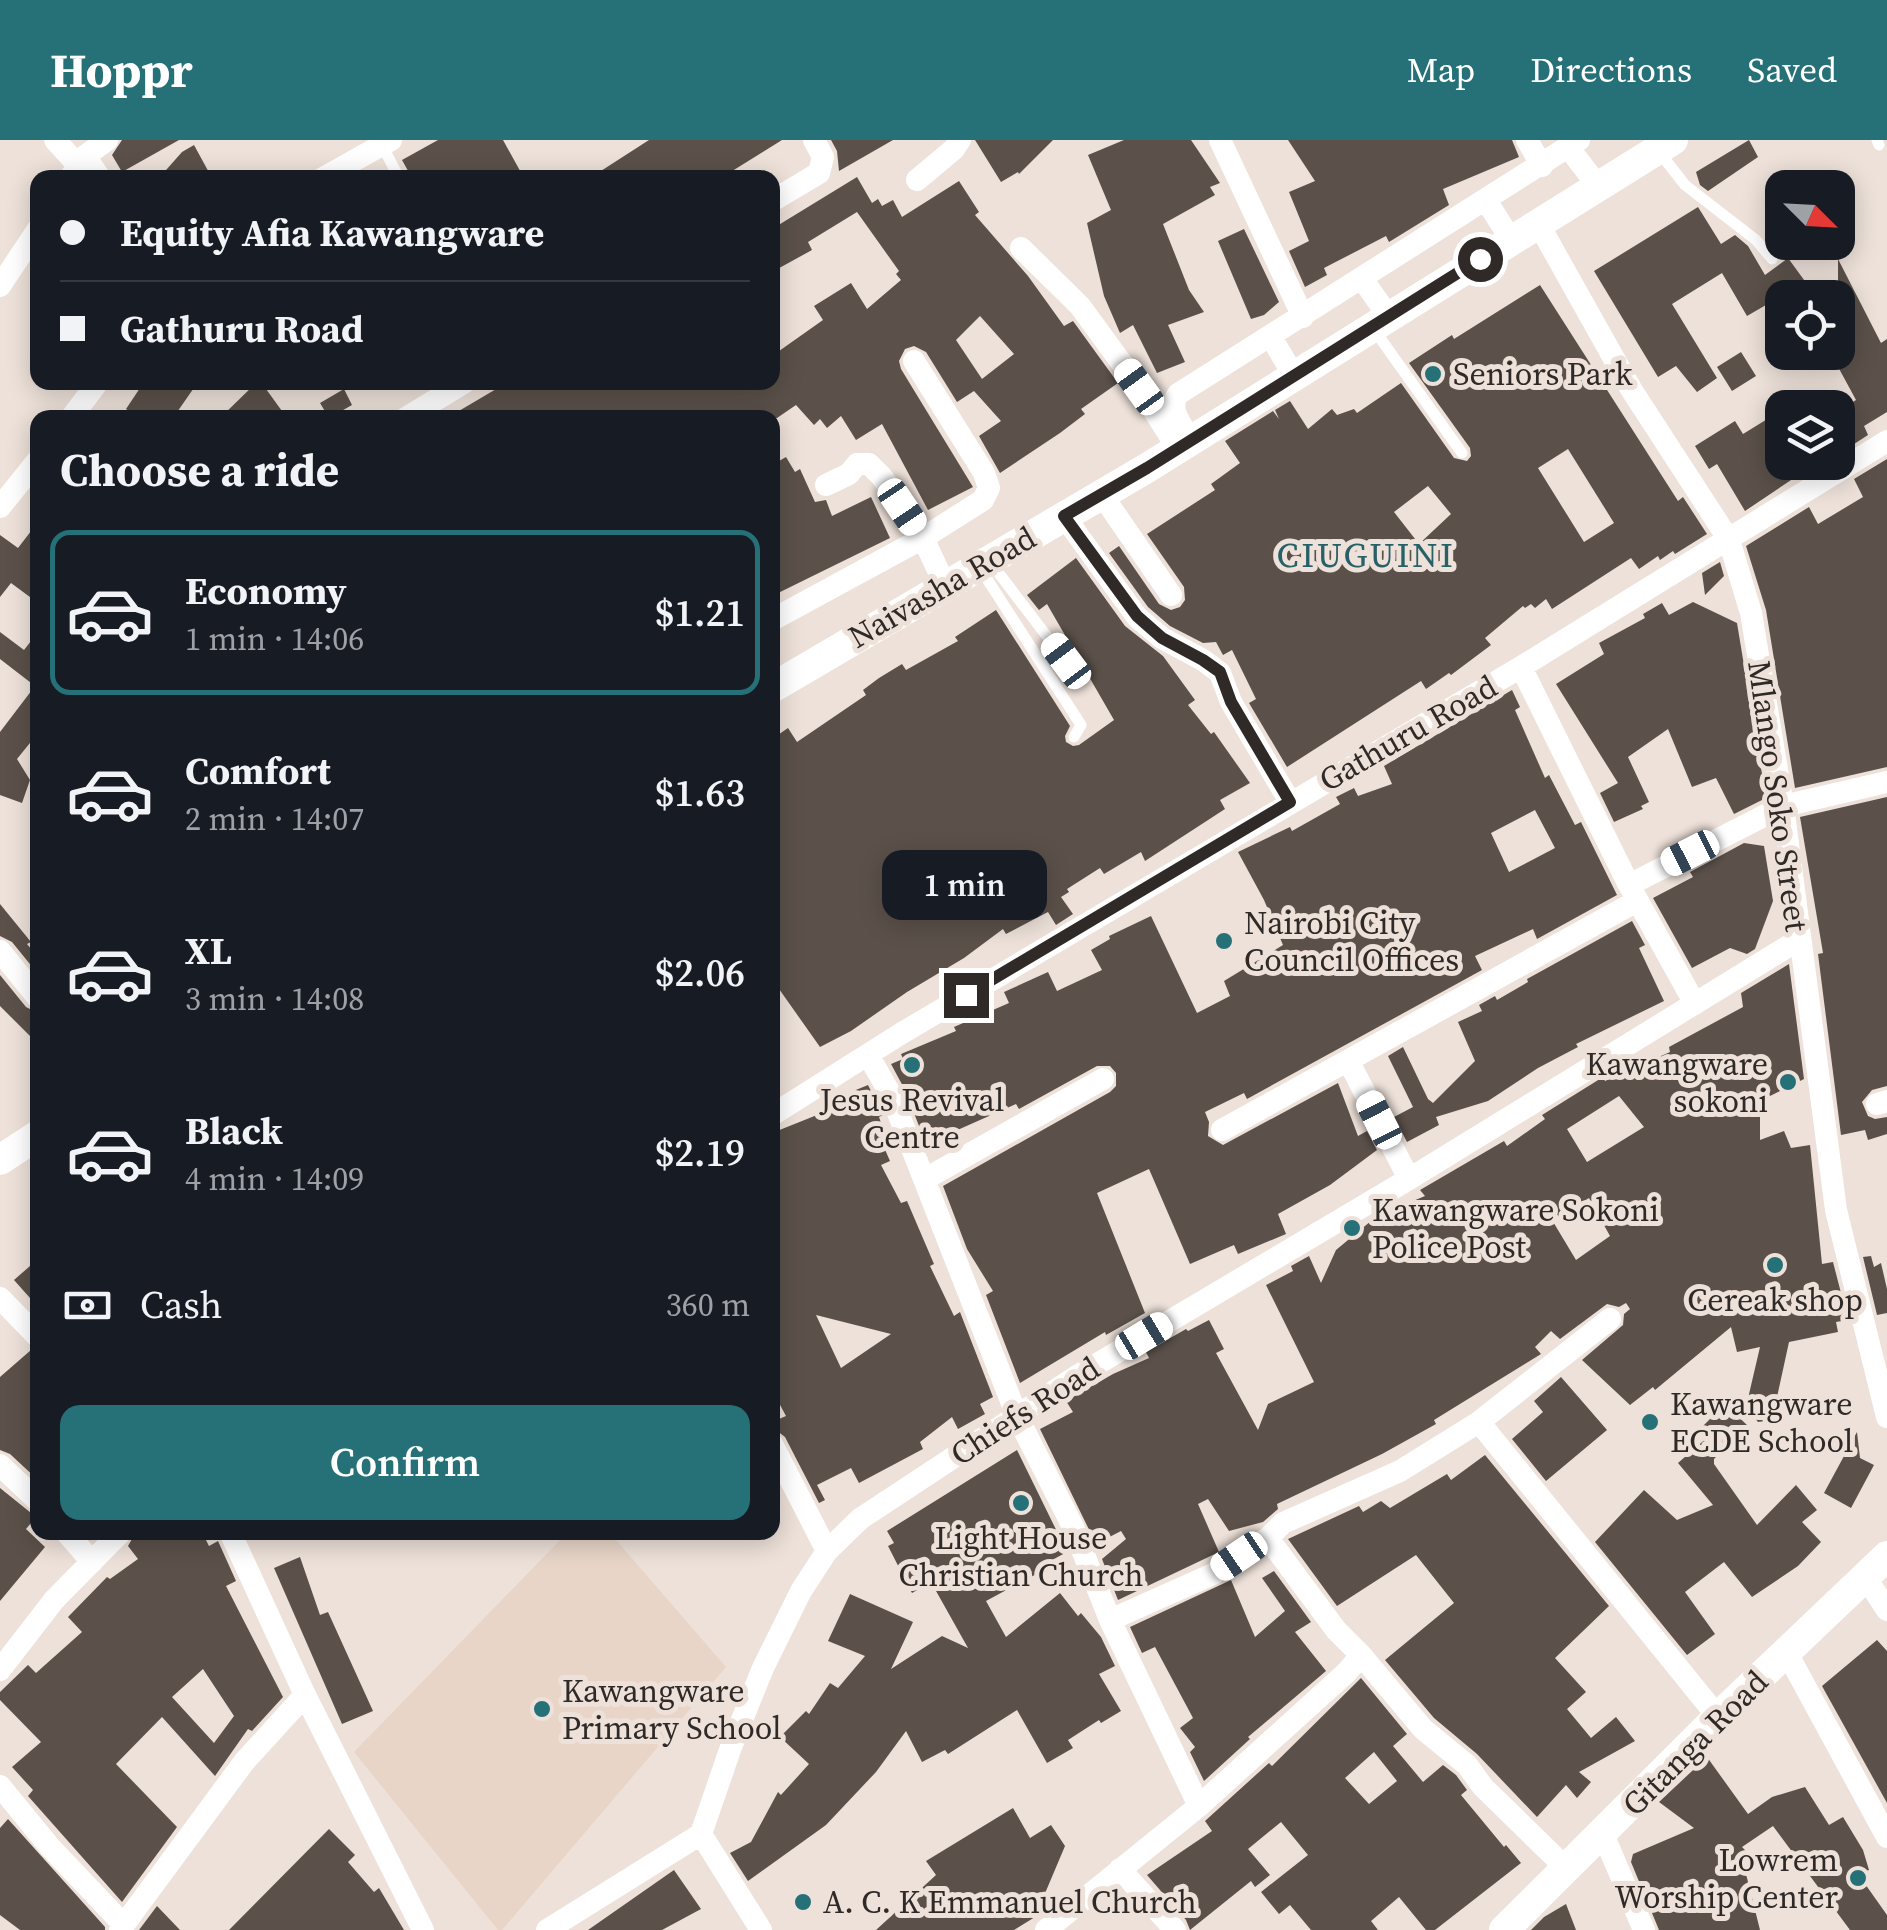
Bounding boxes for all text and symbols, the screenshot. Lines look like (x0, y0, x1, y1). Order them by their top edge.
text: Hoppr (50, 37, 193, 103)
text: Map (1407, 46, 1475, 94)
text: Directions (1530, 46, 1692, 94)
text: Saved (1747, 46, 1837, 94)
north arrow (1765, 170, 1855, 260)
map controls (1765, 170, 1855, 480)
text: Equity Afia Kawangware (120, 207, 544, 259)
route start (1458, 237, 1503, 282)
button: locate (1765, 280, 1855, 370)
text: Gathuru Road (120, 303, 364, 355)
place label: Seniors Park (1453, 352, 1633, 396)
car (1109, 354, 1169, 420)
marker: Seniors Park (1422, 363, 1444, 385)
button: layers (1765, 390, 1855, 480)
text: Choose a ride (60, 439, 339, 501)
car (873, 474, 931, 540)
street label: Naivasha Road (840, 516, 1044, 658)
district label: CIUGUINI (1277, 531, 1455, 579)
text: Economy (185, 565, 347, 617)
icon: car (65, 568, 155, 658)
text: $1.21 (655, 587, 745, 639)
text: 1 min · 14:06 (185, 617, 364, 661)
car (1036, 628, 1096, 694)
street label: Mlango Soko Street (1737, 658, 1819, 935)
street label: Gathuru Road (1311, 664, 1505, 802)
text: Comfort (185, 745, 331, 797)
icon: car (65, 748, 155, 838)
text: $1.63 (655, 767, 745, 819)
text: 2 min · 14:07 (185, 797, 364, 841)
car (1656, 826, 1724, 880)
callout: 1 min (884, 850, 1048, 920)
text: 1 min (923, 863, 1006, 907)
place label: Nairobi City Council Offices (1244, 901, 1459, 982)
text: XL (185, 925, 232, 977)
icon: car (65, 928, 155, 1018)
marker: Nairobi City Council Offices (1213, 930, 1235, 952)
text: $2.06 (655, 947, 745, 999)
route end (944, 973, 989, 1018)
text: 3 min · 14:08 (185, 977, 364, 1021)
place label: Kawangware sokoni (1586, 1042, 1768, 1123)
marker: Jesus Revival Centre (901, 1054, 923, 1076)
marker: Kawangware sokoni (1777, 1071, 1799, 1093)
place label: Jesus Revival Centre (819, 1078, 1004, 1159)
car (1352, 1086, 1406, 1154)
text: Black (185, 1105, 283, 1157)
icon: car (65, 1108, 155, 1198)
text: $2.19 (655, 1127, 745, 1179)
text: 4 min · 14:09 (185, 1157, 364, 1201)
place label: Kawangware Sokoni Police Post (1372, 1188, 1659, 1269)
marker: Kawangware Sokoni Police Post (1341, 1217, 1363, 1239)
marker: Cereak shop (1764, 1254, 1786, 1276)
icon: cash (60, 1278, 115, 1333)
place label: Cereak shop (1687, 1278, 1863, 1322)
text: Cash (140, 1279, 222, 1331)
text: 360 m (666, 1283, 750, 1327)
car (1111, 1308, 1177, 1364)
street label: Chiefs Road (942, 1346, 1108, 1476)
place label: Kawangware ECDE School (1670, 1382, 1853, 1463)
button: Confirm (60, 1405, 750, 1520)
marker: Kawangware ECDE School (1639, 1411, 1661, 1433)
marker: Light House Christian Church (1010, 1492, 1032, 1514)
place label: Light House Christian Church (899, 1516, 1143, 1597)
car (1206, 1527, 1272, 1585)
street label: Gitanga Road (1612, 1660, 1778, 1826)
place label: Kawangware Primary School (562, 1669, 782, 1750)
marker: Kawangware Primary School (531, 1698, 553, 1720)
place label: Lowrem Worship Center (1615, 1838, 1838, 1919)
marker: Lowrem Worship Center (1847, 1867, 1869, 1889)
place label: A. C. K Emmanuel Church (823, 1880, 1197, 1924)
marker: A. C. K Emmanuel Church (792, 1891, 814, 1913)

